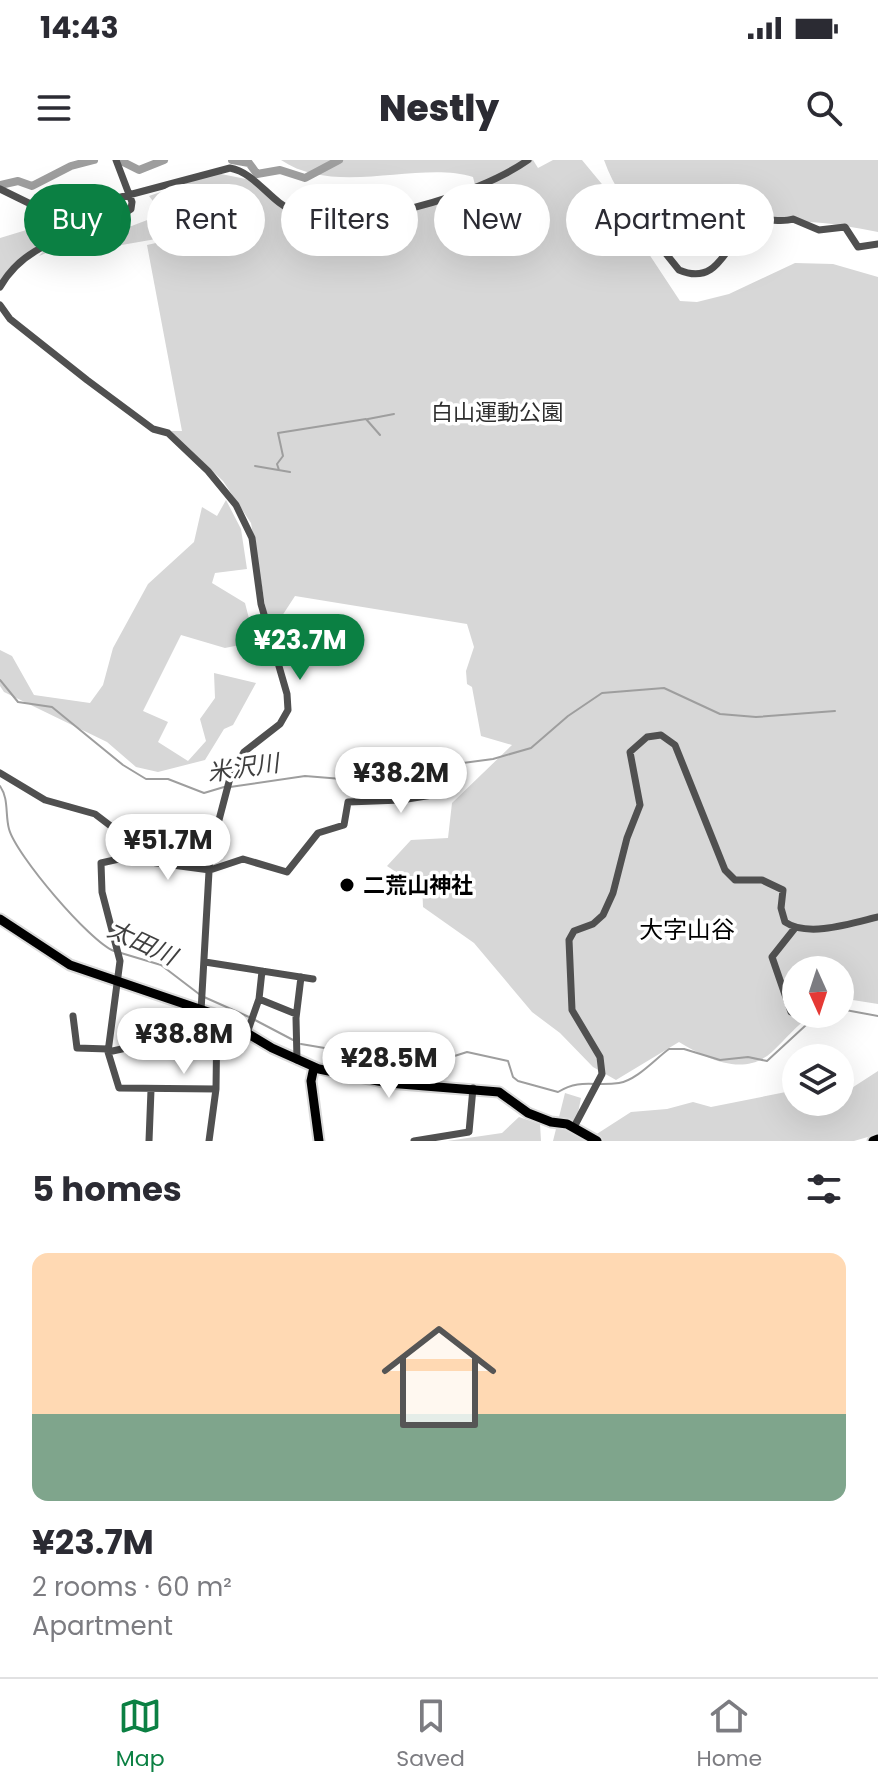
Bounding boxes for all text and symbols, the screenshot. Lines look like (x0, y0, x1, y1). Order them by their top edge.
text: 14:43 (40, 6, 119, 49)
text: Nestly (379, 83, 499, 134)
icon: menu (32, 86, 76, 130)
icon: search (802, 86, 846, 130)
chip: Buy (24, 184, 131, 256)
chip: Rent (147, 184, 265, 256)
chip: Filters (281, 184, 418, 256)
chip: New (434, 184, 550, 256)
chip: Apartment (566, 184, 774, 256)
park label: 白山運動公園 (431, 397, 563, 428)
pin: ¥23.7M (235, 614, 365, 682)
text: ¥23.7M (253, 622, 347, 658)
water label: 米沢川 (205, 746, 284, 789)
pin: ¥38.2M (336, 747, 466, 815)
text: ¥38.2M (353, 755, 449, 791)
pin: ¥51.7M (103, 814, 233, 882)
text: ¥51.7M (123, 822, 213, 858)
place label: 二荒山神社 (363, 870, 473, 901)
marker: 二荒山神社 (338, 876, 356, 894)
water label: 太田川 (103, 912, 185, 974)
district label: 大字山谷 (639, 913, 735, 946)
north arrow (782, 956, 854, 1028)
map controls (782, 956, 854, 1116)
pin: ¥38.8M (119, 1008, 249, 1076)
text: ¥38.8M (135, 1016, 233, 1052)
pin: ¥28.5M (324, 1032, 454, 1100)
text: ¥28.5M (340, 1040, 438, 1076)
button: layers (782, 1044, 854, 1116)
text: 5 homes (32, 1165, 182, 1213)
icon: filters (802, 1167, 846, 1211)
icon: home (367, 1305, 511, 1449)
text: ¥23.7M (32, 1518, 154, 1566)
text: 2 rooms · 60 m² (32, 1569, 232, 1605)
text: Apartment (32, 1608, 173, 1644)
tab: Map (116, 1694, 165, 1775)
tab: Saved (396, 1694, 465, 1775)
tab: Home (697, 1694, 762, 1775)

